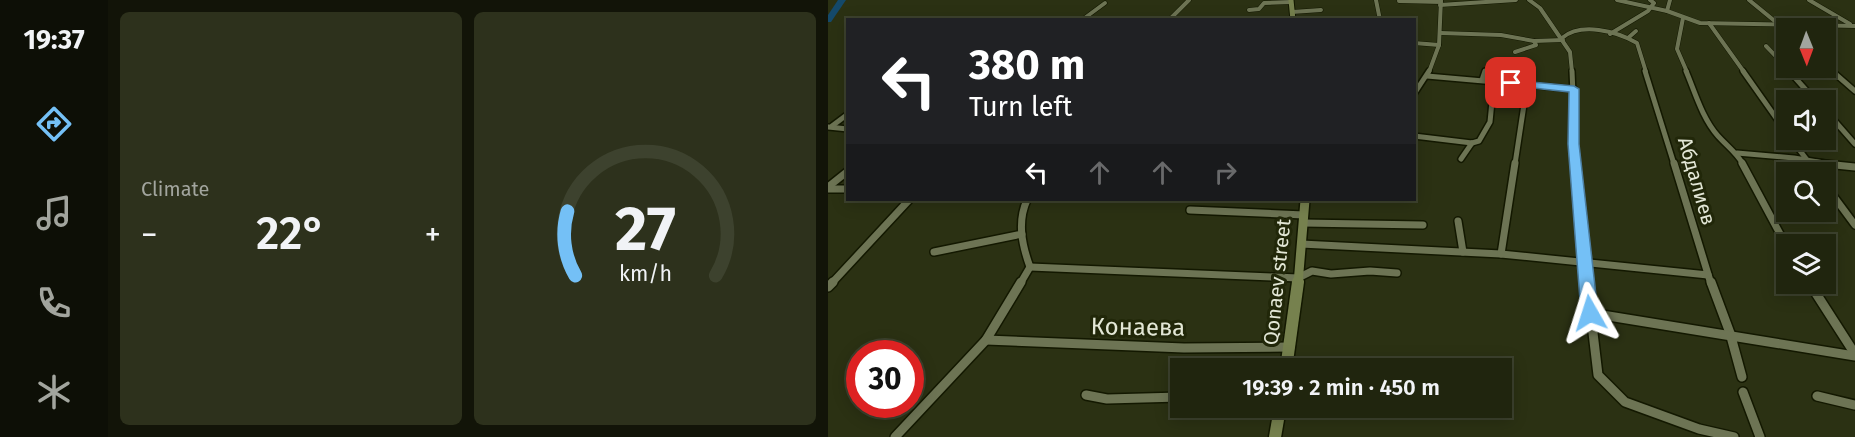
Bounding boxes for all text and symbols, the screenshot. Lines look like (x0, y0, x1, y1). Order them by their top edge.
north arrow (1776, 18, 1836, 78)
map controls (1776, 18, 1836, 294)
text: 19:37 (23, 24, 85, 56)
text: 380 m (969, 40, 1085, 90)
icon: left (870, 42, 948, 120)
pin (1485, 57, 1536, 108)
icon: arrive (1494, 66, 1527, 99)
button: sound (1776, 90, 1836, 150)
text: Turn left (969, 91, 1072, 123)
icon: directions (33, 103, 75, 145)
street label: Абдалиев (1673, 134, 1721, 228)
icon: left (1020, 156, 1053, 189)
icon: ahead (1083, 156, 1116, 189)
icon: ahead (1146, 156, 1179, 189)
icon: right (1209, 156, 1242, 189)
button: search (1776, 162, 1836, 222)
text: Climate (141, 177, 209, 201)
icon: music (33, 192, 75, 234)
text: 27 (615, 192, 675, 267)
text: 22° (256, 207, 326, 261)
text: − (141, 215, 158, 255)
text: + (425, 215, 441, 255)
street label: Qonaev street (1258, 217, 1296, 346)
button: layers (1776, 234, 1836, 294)
text: km/h (618, 261, 672, 287)
position arrow (1558, 281, 1622, 345)
icon: phone (33, 282, 75, 324)
street label: Конаева (1090, 312, 1186, 342)
speed limit sign: 30 (846, 340, 924, 418)
icon: climate (33, 371, 75, 413)
text: 19:39 · 2 min · 450 m (1242, 374, 1440, 401)

